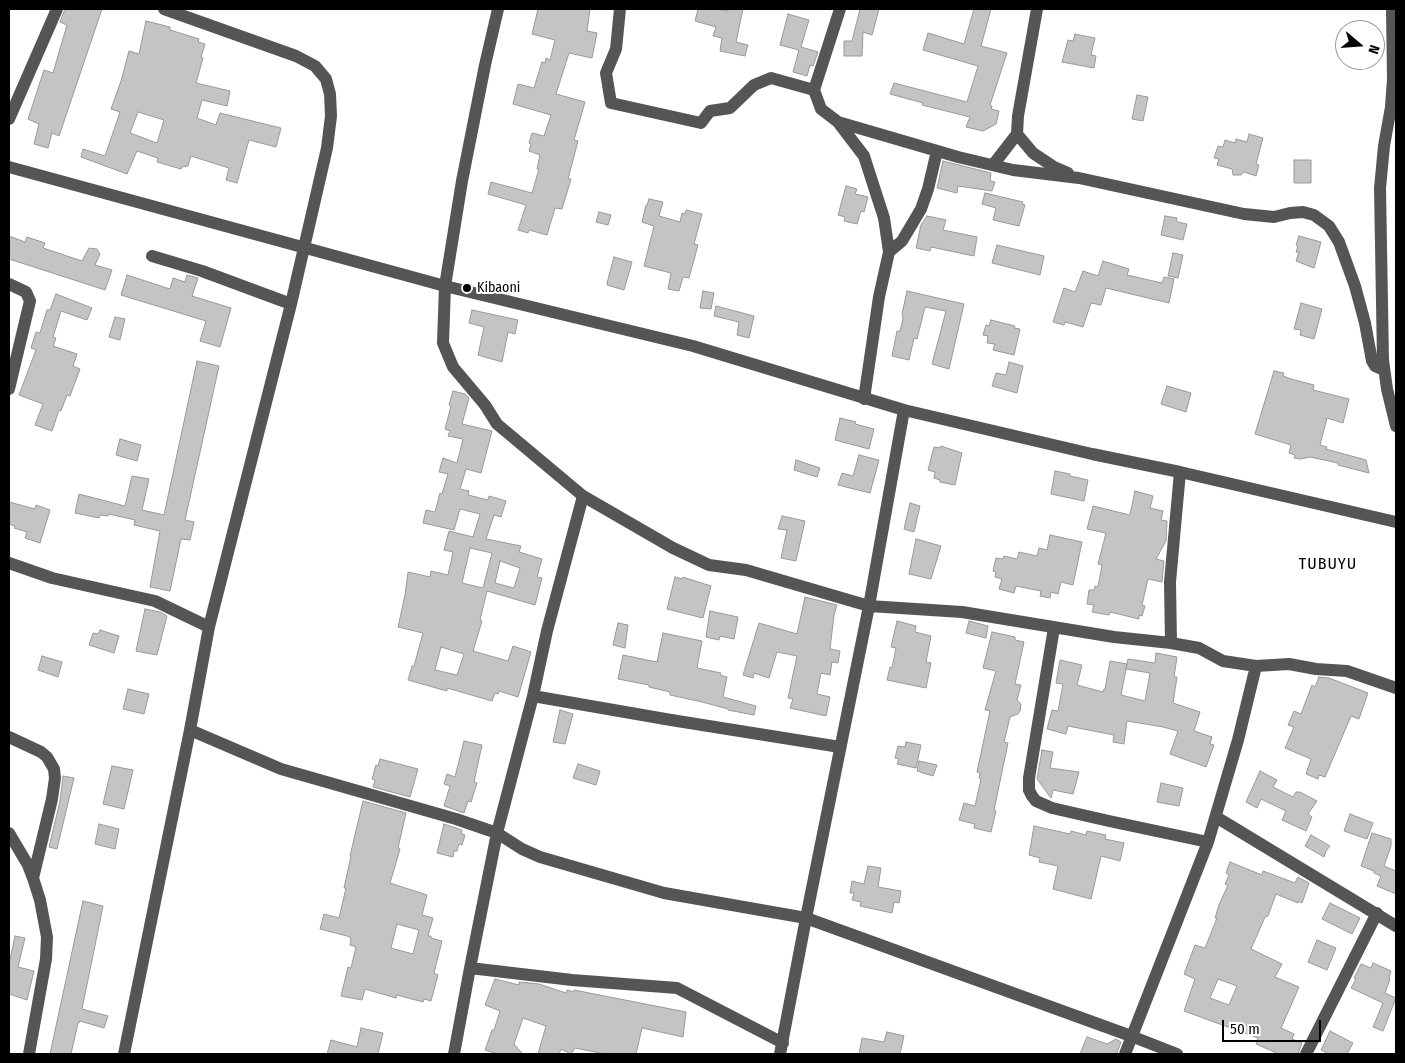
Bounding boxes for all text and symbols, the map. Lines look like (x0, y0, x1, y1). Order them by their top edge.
north arrow (1335, 20, 1385, 70)
text: N (1364, 43, 1383, 56)
place label: Kibaoni (477, 280, 520, 296)
marker: Kibaoni (461, 282, 473, 294)
district label: TUBUYU (1298, 555, 1358, 575)
scale bar (1225, 1010, 1324, 1042)
text: 50 m (1230, 1020, 1260, 1038)

